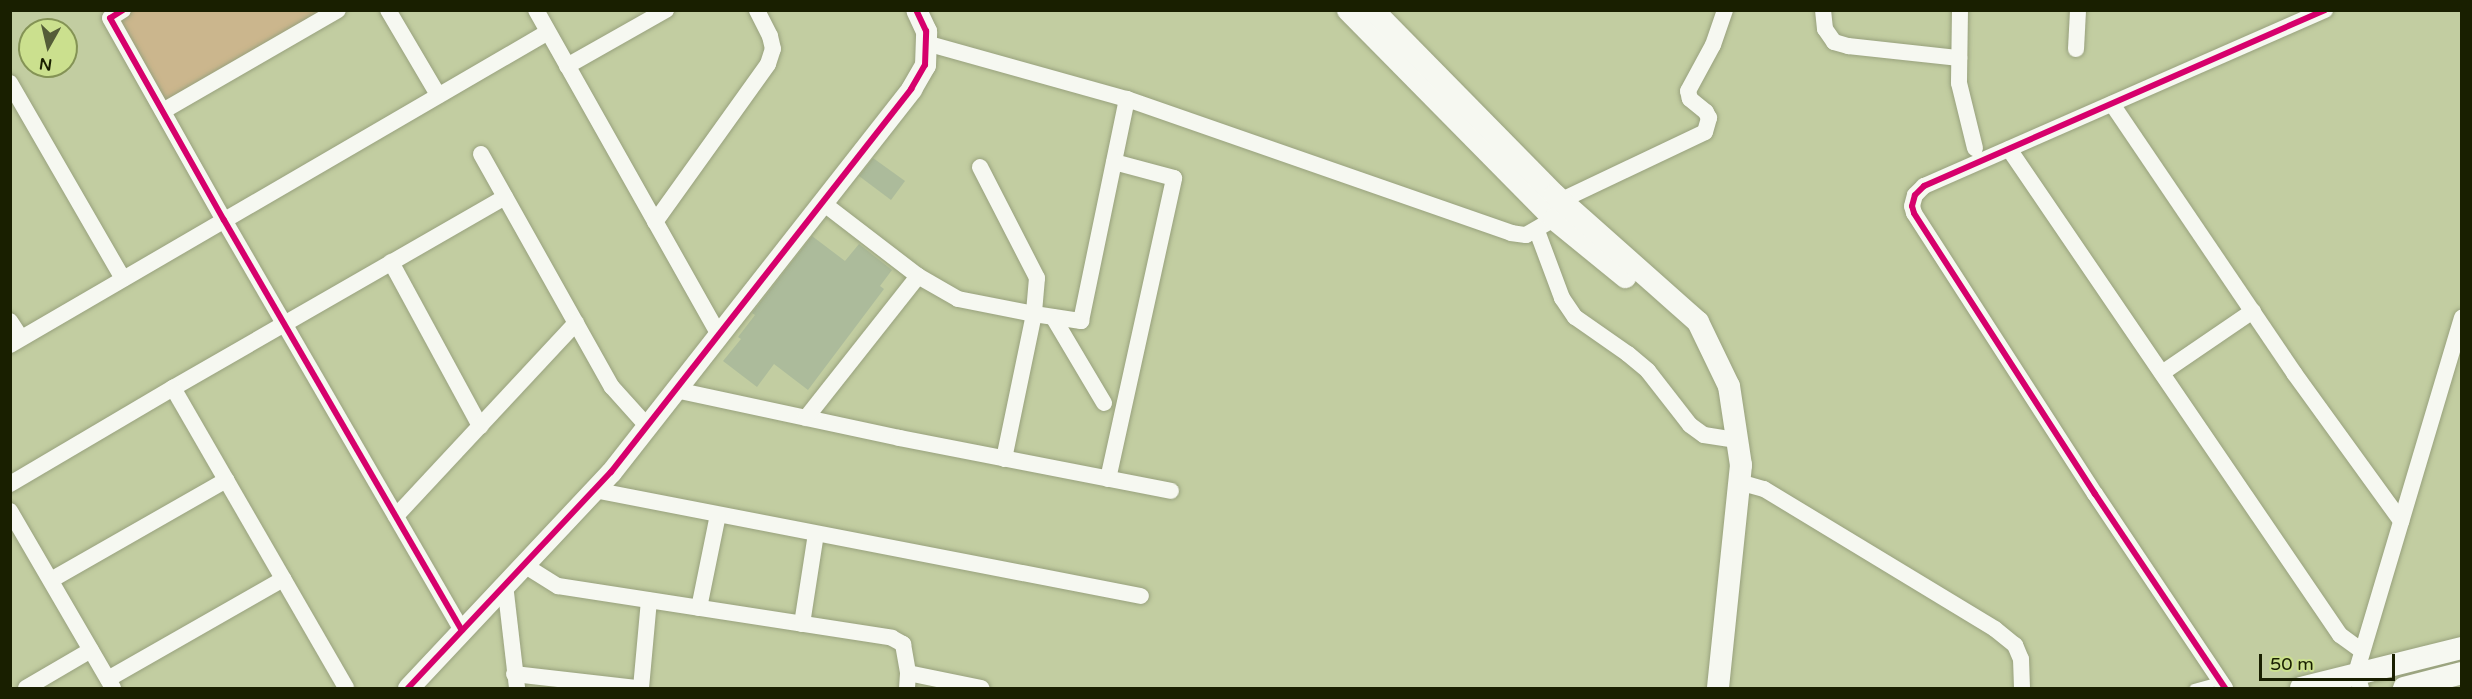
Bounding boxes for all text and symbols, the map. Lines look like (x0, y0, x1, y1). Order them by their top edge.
north arrow (18, 18, 78, 78)
text: N (38, 53, 54, 75)
scale bar (2262, 642, 2398, 680)
text: 50 m (2270, 653, 2314, 675)

